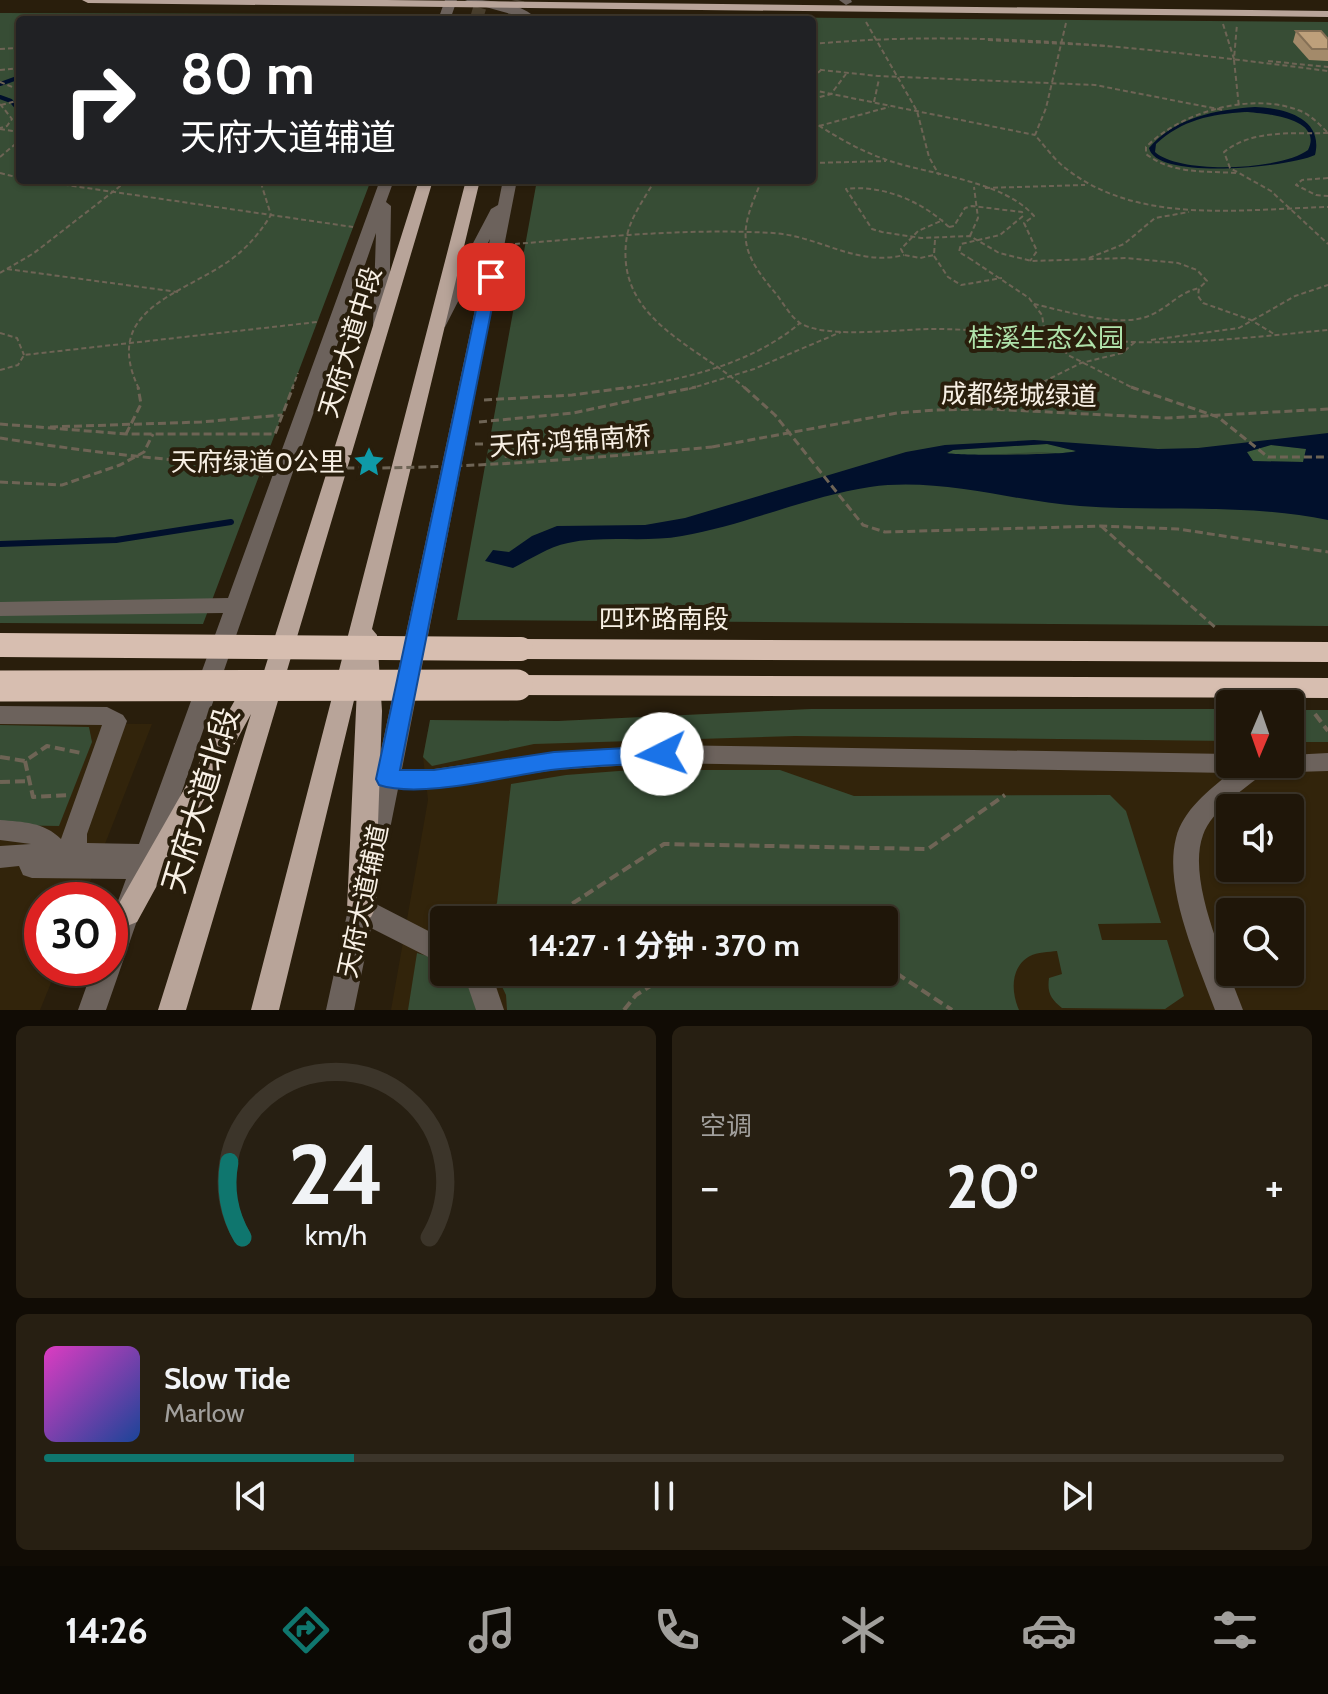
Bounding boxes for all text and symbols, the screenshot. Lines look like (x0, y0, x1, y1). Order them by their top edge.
text: 80 m (180, 40, 315, 108)
icon: right (48, 48, 152, 152)
text: 天府大道辅道 (180, 115, 396, 159)
pin (457, 243, 525, 311)
icon: arrive (469, 255, 513, 299)
street label: 天府大道中段 (312, 263, 388, 421)
park label: 桂溪生态公园 (968, 322, 1124, 354)
street label: 成都绕城绿道 (941, 378, 1097, 412)
street label: 天府·鸿锦南桥 (488, 419, 652, 463)
place icon: 天府绿道0公里 (352, 445, 386, 479)
place label: 天府绿道0公里 (171, 446, 345, 478)
street label: 四环路南段 (599, 603, 729, 635)
north arrow (1216, 690, 1304, 778)
map controls (1216, 690, 1304, 986)
street label: 天府大道北段 (153, 702, 247, 898)
position arrow (620, 712, 704, 796)
button: sound (1216, 794, 1304, 882)
street label: 天府大道辅道 (331, 821, 395, 981)
speed limit sign: 30 (24, 882, 128, 986)
button: search (1216, 898, 1304, 986)
text: 14:27 · 1 分钟 · 370 m (528, 927, 800, 964)
text: 空调 (700, 1110, 752, 1142)
text: 24 (288, 1124, 384, 1225)
text: 20° (946, 1150, 1038, 1223)
text: − (700, 1160, 719, 1213)
text: + (1265, 1160, 1284, 1213)
text: km/h (305, 1217, 367, 1252)
text: Slow Tide (164, 1360, 291, 1397)
text: Marlow (164, 1397, 245, 1429)
icon: previous (229, 1474, 273, 1518)
icon: pause (642, 1474, 686, 1518)
icon: next (1055, 1474, 1099, 1518)
icon: directions (278, 1602, 334, 1658)
icon: music (464, 1602, 520, 1658)
icon: phone (649, 1602, 705, 1658)
icon: climate (835, 1602, 891, 1658)
icon: car (1021, 1602, 1077, 1658)
icon: filters (1207, 1602, 1263, 1658)
text: 14:26 (65, 1608, 148, 1652)

